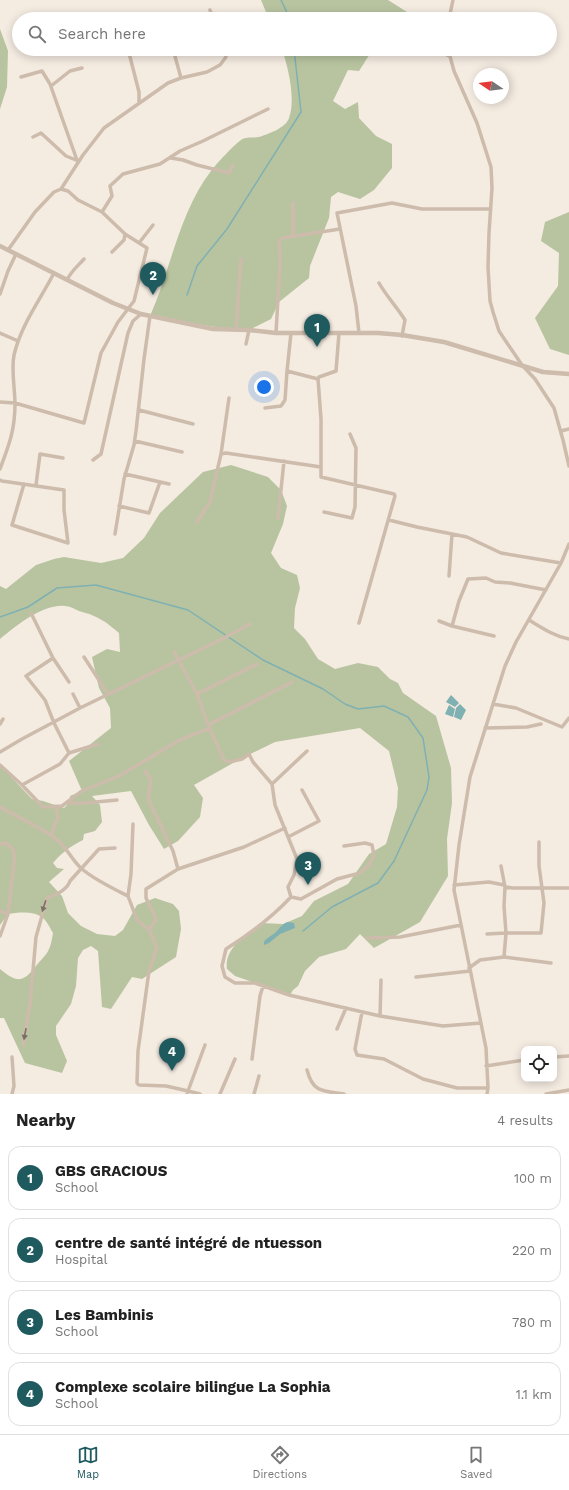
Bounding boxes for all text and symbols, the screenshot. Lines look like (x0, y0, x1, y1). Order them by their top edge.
search box (12, 12, 557, 56)
icon: search (26, 23, 48, 45)
text: Search here (58, 25, 146, 43)
north arrow (473, 68, 509, 104)
pin: 2 (140, 262, 166, 295)
pin: 1 (304, 314, 330, 347)
your location (254, 377, 274, 397)
pin: 3 (295, 852, 321, 885)
one-way arrow (41, 901, 47, 913)
one-way arrow (22, 1028, 28, 1041)
pin: 4 (159, 1038, 185, 1071)
map controls (521, 1046, 557, 1082)
button: locate (521, 1046, 557, 1082)
text: Nearby (16, 1110, 75, 1130)
text: 4 results (497, 1113, 553, 1128)
text: GBS GRACIOUS (55, 1162, 167, 1180)
text: 1 (27, 1171, 33, 1186)
text: 100 m (514, 1171, 552, 1186)
text: School (55, 1180, 98, 1195)
text: centre de santé intégré de ntuesson (55, 1234, 322, 1252)
text: 2 (26, 1243, 34, 1258)
text: 220 m (512, 1243, 552, 1258)
text: Hospital (55, 1252, 107, 1267)
text: Les Bambinis (55, 1306, 153, 1324)
text: 3 (26, 1315, 34, 1330)
text: 780 m (512, 1315, 552, 1330)
text: School (55, 1324, 98, 1339)
text: Complexe scolaire bilingue La Sophia (55, 1378, 330, 1396)
text: 4 (26, 1387, 34, 1402)
text: 1.1 km (516, 1387, 552, 1402)
text: School (55, 1396, 98, 1411)
tab: Map (77, 1444, 99, 1481)
tab: Directions (253, 1444, 307, 1481)
tab: Saved (460, 1444, 492, 1481)

